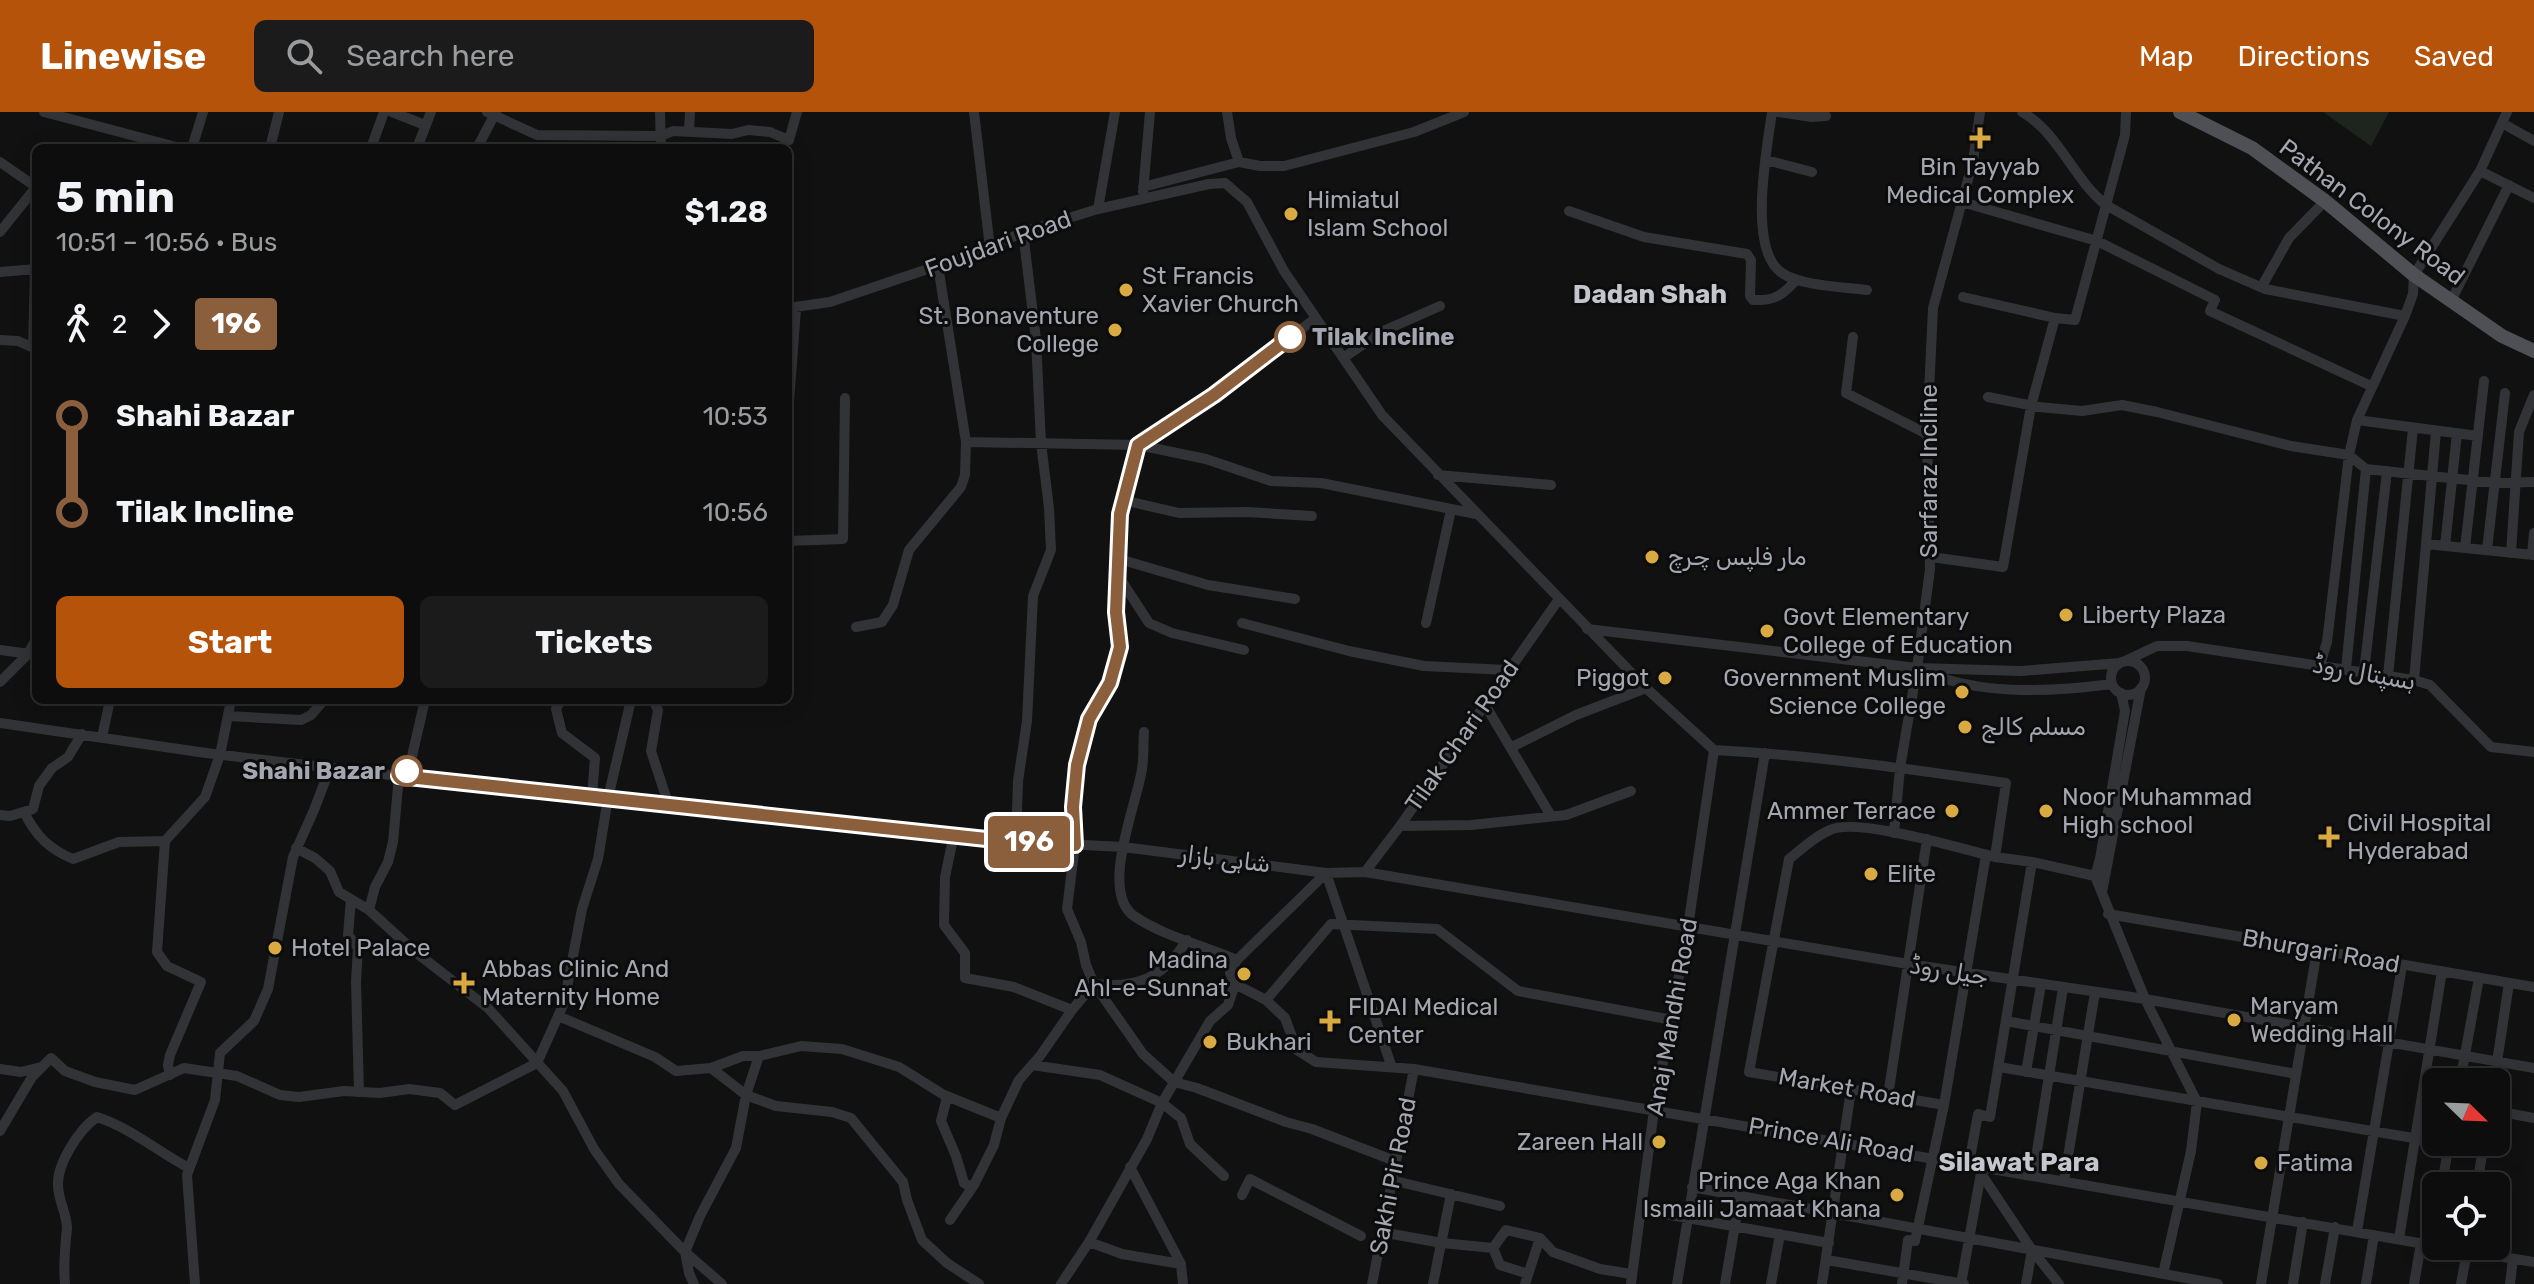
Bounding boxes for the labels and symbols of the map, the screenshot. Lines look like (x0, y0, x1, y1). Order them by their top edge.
marker: Bin Tayyab Medical Complex (1969, 127, 1991, 149)
street label: Pathan Colony Road (2274, 133, 2470, 291)
place label: Bin Tayyab Medical Complex (1886, 153, 2074, 209)
place label: Himiatul Islam School (1307, 186, 1448, 242)
street label: Foujdari Road (921, 205, 1075, 283)
marker: Himiatul Islam School (1282, 205, 1300, 223)
place label: St Francis Xavier Church (1142, 262, 1299, 318)
district label: Dadan Shah (1573, 279, 1727, 310)
marker: St Francis Xavier Church (1117, 281, 1135, 299)
place label: St. Bonaventure College (919, 302, 1099, 358)
marker: St. Bonaventure College (1106, 321, 1124, 339)
marker: Tilak Incline (1275, 322, 1305, 352)
place label: Tilak Incline (1312, 323, 1455, 351)
street label: Sarfaraz Incline (1915, 384, 1943, 558)
place label: مار فلپس چرچ (1668, 543, 1807, 573)
marker: مار فلپس چرچ (1643, 548, 1661, 566)
place label: Liberty Plaza (2082, 601, 2226, 629)
place label: Govt Elementary College of Education (1783, 603, 2013, 659)
marker: Liberty Plaza (2057, 606, 2075, 624)
marker: Govt Elementary College of Education (1758, 622, 1776, 640)
street label: ہسپتال روڈ (2310, 650, 2417, 698)
street label: Tilak Chari Road (1399, 655, 1525, 817)
place label: Piggot (1576, 664, 1649, 692)
place label: Government Muslim Science College (1723, 664, 1946, 720)
marker: Piggot (1656, 669, 1674, 687)
marker: Government Muslim Science College (1953, 683, 1971, 701)
place label: مسلم کالج (1981, 713, 2086, 744)
marker: مسلم کالج (1956, 718, 1974, 736)
marker: Shahi Bazar (392, 756, 422, 786)
place label: Shahi Bazar (242, 757, 385, 785)
place label: Noor Muhammad High school (2062, 783, 2252, 839)
place label: Ammer Terrace (1767, 797, 1936, 825)
marker: Ammer Terrace (1943, 802, 1961, 820)
marker: Noor Muhammad High school (2037, 802, 2055, 820)
place label: Civil Hospital Hyderabad (2347, 809, 2491, 865)
line badge: 196 (983, 816, 1075, 868)
marker: Civil Hospital Hyderabad (2318, 826, 2340, 848)
street label: شاہی بازار (1176, 839, 1272, 878)
place label: Elite (1887, 860, 1936, 888)
marker: Elite (1862, 865, 1880, 883)
street label: Anaj Mandhi Road (1641, 916, 1703, 1118)
street label: Bhurgari Road (2240, 923, 2402, 979)
place label: Hotel Palace (291, 934, 431, 962)
marker: Hotel Palace (266, 939, 284, 957)
place label: Madina Ahl-e-Sunnat (1074, 946, 1228, 1002)
street label: جیل روڈ (1908, 951, 1990, 991)
place label: Abbas Clinic And Maternity Home (482, 955, 669, 1011)
marker: Madina Ahl-e-Sunnat (1235, 965, 1253, 983)
marker: Abbas Clinic And Maternity Home (453, 972, 475, 994)
place label: Maryam Wedding Hall (2250, 992, 2393, 1048)
place label: FIDAI Medical Center (1348, 993, 1498, 1049)
marker: FIDAI Medical Center (1319, 1010, 1341, 1032)
marker: Maryam Wedding Hall (2225, 1011, 2243, 1029)
place label: Bukhari (1226, 1028, 1312, 1056)
marker: Bukhari (1201, 1033, 1219, 1051)
street label: Market Road (1776, 1062, 1918, 1114)
north arrow (2422, 1068, 2510, 1156)
street label: Sakhi Pir Road (1364, 1095, 1422, 1257)
street label: Prince Ali Road (1746, 1112, 1916, 1168)
place label: Zareen Hall (1517, 1128, 1643, 1156)
marker: Zareen Hall (1650, 1133, 1668, 1151)
district label: Silawat Para (1938, 1147, 2100, 1178)
place label: Fatima (2277, 1149, 2353, 1177)
marker: Fatima (2252, 1154, 2270, 1172)
place label: Prince Aga Khan Ismaili Jamaat Khana (1643, 1167, 1881, 1223)
marker: Prince Aga Khan Ismaili Jamaat Khana (1888, 1186, 1906, 1204)

